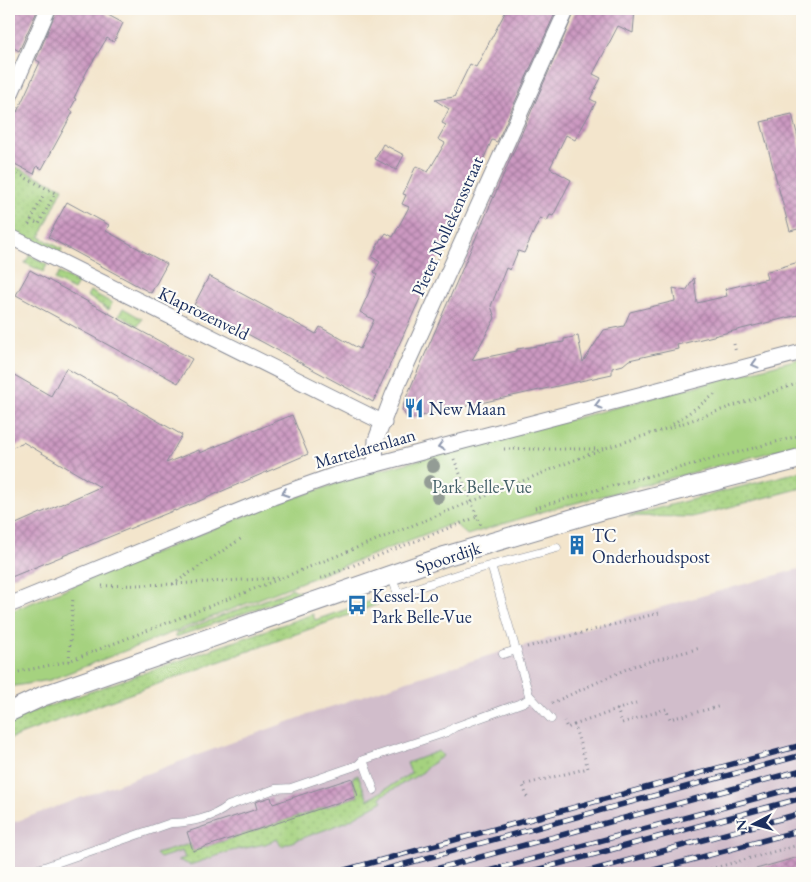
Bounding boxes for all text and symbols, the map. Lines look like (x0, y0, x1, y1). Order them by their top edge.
street label: Pieter Nollekensstraat (406, 152, 488, 299)
street label: Klaprozenveld (155, 281, 254, 345)
one-way arrow (751, 358, 760, 369)
restaurant icon: New Maan (403, 397, 425, 419)
place label: New Maan (429, 397, 506, 420)
one-way arrow (593, 399, 602, 410)
street label: Martelarenlaan (312, 422, 419, 473)
one-way arrow (436, 440, 445, 451)
park label: Park Belle-Vue (432, 475, 532, 498)
one-way arrow (281, 487, 290, 497)
place label: TC Onderhoudspost (592, 524, 710, 568)
building icon: TC Onderhoudspost (566, 534, 588, 556)
street label: Spoordijk (412, 535, 484, 578)
place label: Kessel-Lo Park Belle-Vue (372, 584, 472, 628)
bus stop icon: Kessel-Lo Park Belle-Vue (346, 594, 368, 616)
north arrow (728, 800, 778, 850)
text: N (731, 818, 751, 832)

